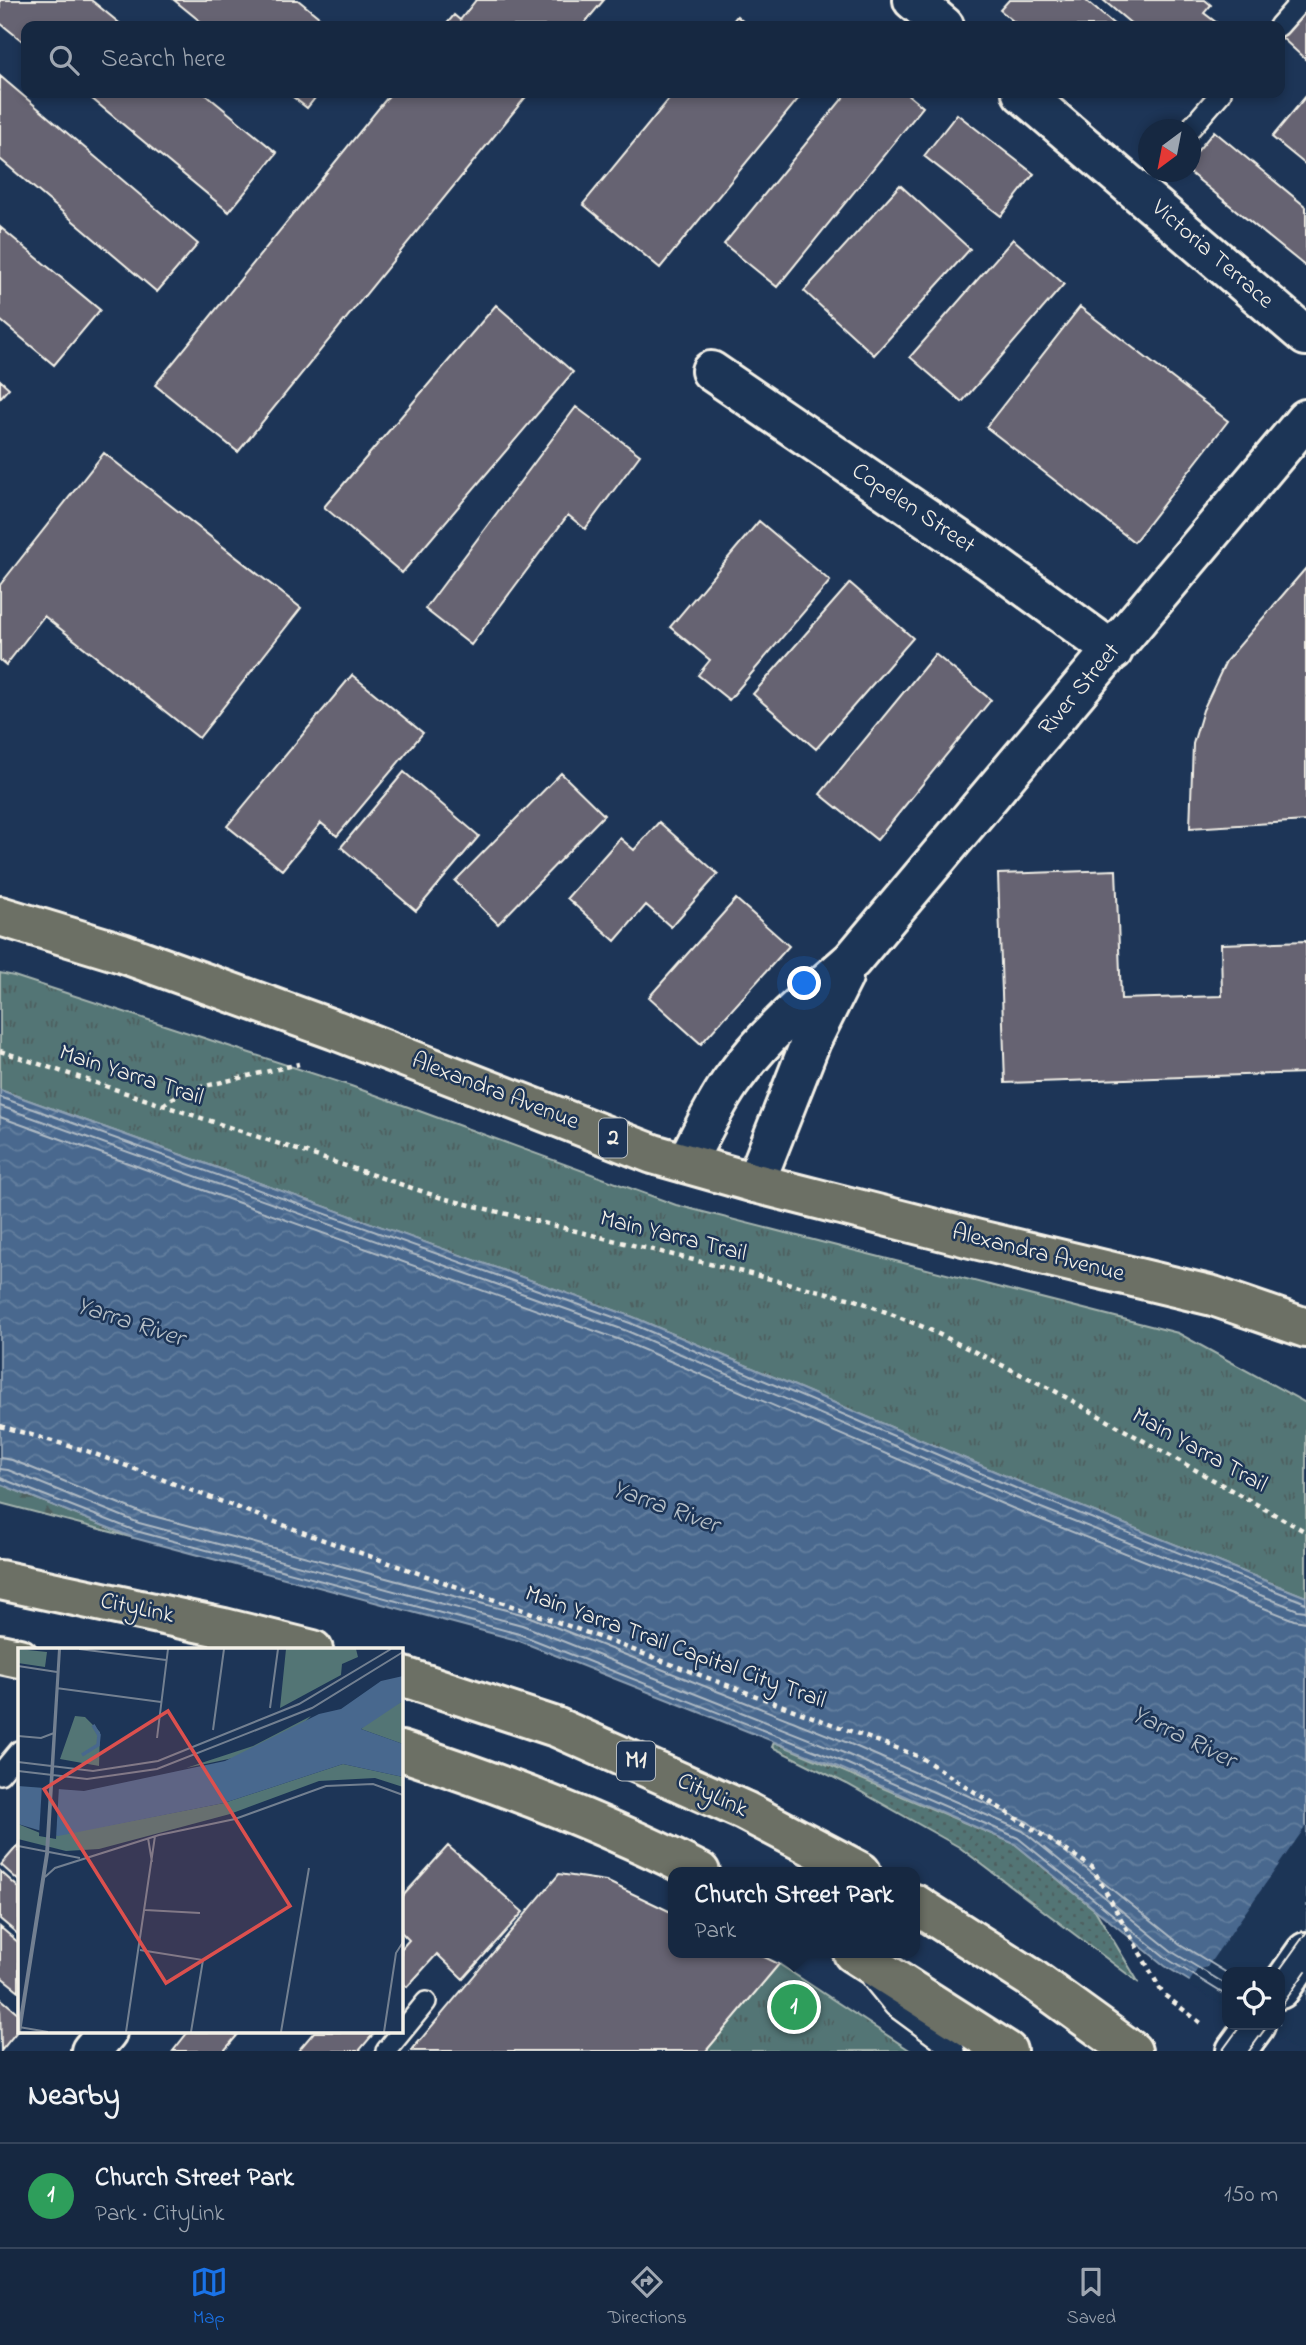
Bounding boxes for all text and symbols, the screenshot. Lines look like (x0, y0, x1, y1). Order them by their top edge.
search box (21, 21, 1285, 98)
icon: search (45, 41, 83, 79)
text: Search here (101, 41, 226, 79)
north arrow (1138, 119, 1201, 182)
street label: Victoria Terrace (1142, 191, 1281, 318)
street label: Copelen Street (844, 455, 982, 563)
street label: River Street (1031, 636, 1129, 744)
your location (787, 966, 821, 1000)
street label: Main Yarra Trail (54, 1036, 208, 1116)
street label: Alexandra Avenue (406, 1044, 584, 1140)
road number: 2 (599, 1119, 627, 1158)
street label: Main Yarra Trail (596, 1202, 750, 1272)
street label: Alexandra Avenue (948, 1216, 1128, 1292)
water label: Yarra River (71, 1288, 192, 1359)
street label: Main Yarra Trail (1125, 1399, 1273, 1503)
water label: Yarra River (606, 1471, 727, 1546)
street label: Main Yarra Trail Capital City Trail (519, 1577, 830, 1720)
street label: CityLink (97, 1584, 178, 1635)
inset map (18, 1648, 402, 2034)
water label: Yarra River (1124, 1696, 1244, 1781)
road number: M1 (617, 1742, 655, 1780)
street label: CityLink (670, 1764, 754, 1829)
popup (668, 1867, 920, 1958)
text: Church Street Park (695, 1877, 893, 1915)
text: Park (695, 1915, 736, 1948)
map controls (1222, 1967, 1285, 2030)
button: locate (1222, 1967, 1285, 2030)
pin: 1 (771, 1981, 817, 2033)
text: Nearby (28, 2075, 120, 2119)
text: Church Street Park (95, 2160, 294, 2198)
text: 1 (47, 2179, 55, 2212)
text: 150 m (1224, 2179, 1278, 2212)
text: Park · CityLink (95, 2198, 224, 2231)
tab: Map (190, 2263, 228, 2332)
tab: Directions (608, 2263, 687, 2332)
tab: Saved (1067, 2263, 1116, 2332)

